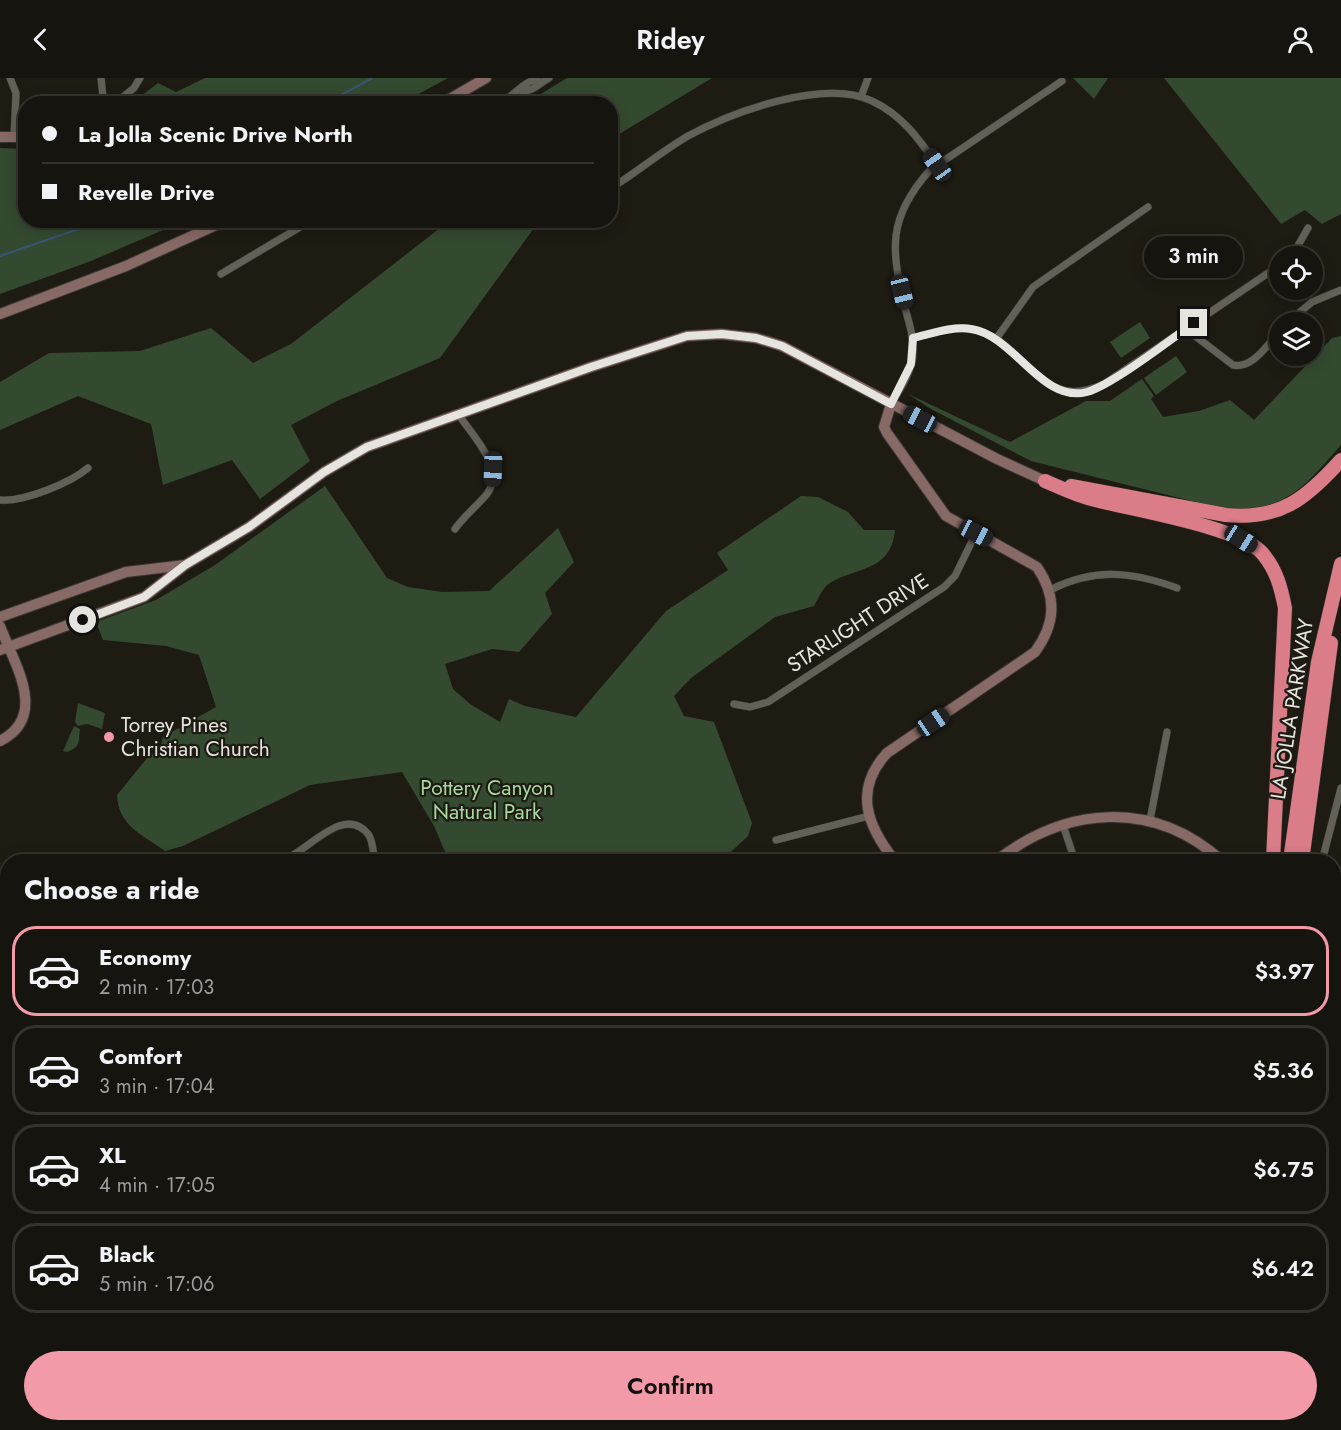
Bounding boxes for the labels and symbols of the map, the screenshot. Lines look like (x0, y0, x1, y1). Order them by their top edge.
car (919, 145, 955, 185)
callout: 3 min (1144, 236, 1244, 278)
car (889, 272, 915, 312)
route end (1180, 309, 1207, 336)
car (900, 403, 940, 435)
car (483, 451, 503, 487)
car (956, 517, 996, 549)
car (1221, 522, 1261, 556)
street label: STARLIGHT DRIVE (781, 566, 935, 680)
route start (69, 606, 96, 633)
street label: LA JOLLA PARKWAY (1263, 616, 1321, 802)
car (913, 704, 953, 740)
place label: Torrey Pines Christian Church (121, 710, 270, 764)
marker: Torrey Pines Christian Church (102, 730, 116, 744)
park label: Pottery Canyon Natural Park (420, 773, 554, 827)

